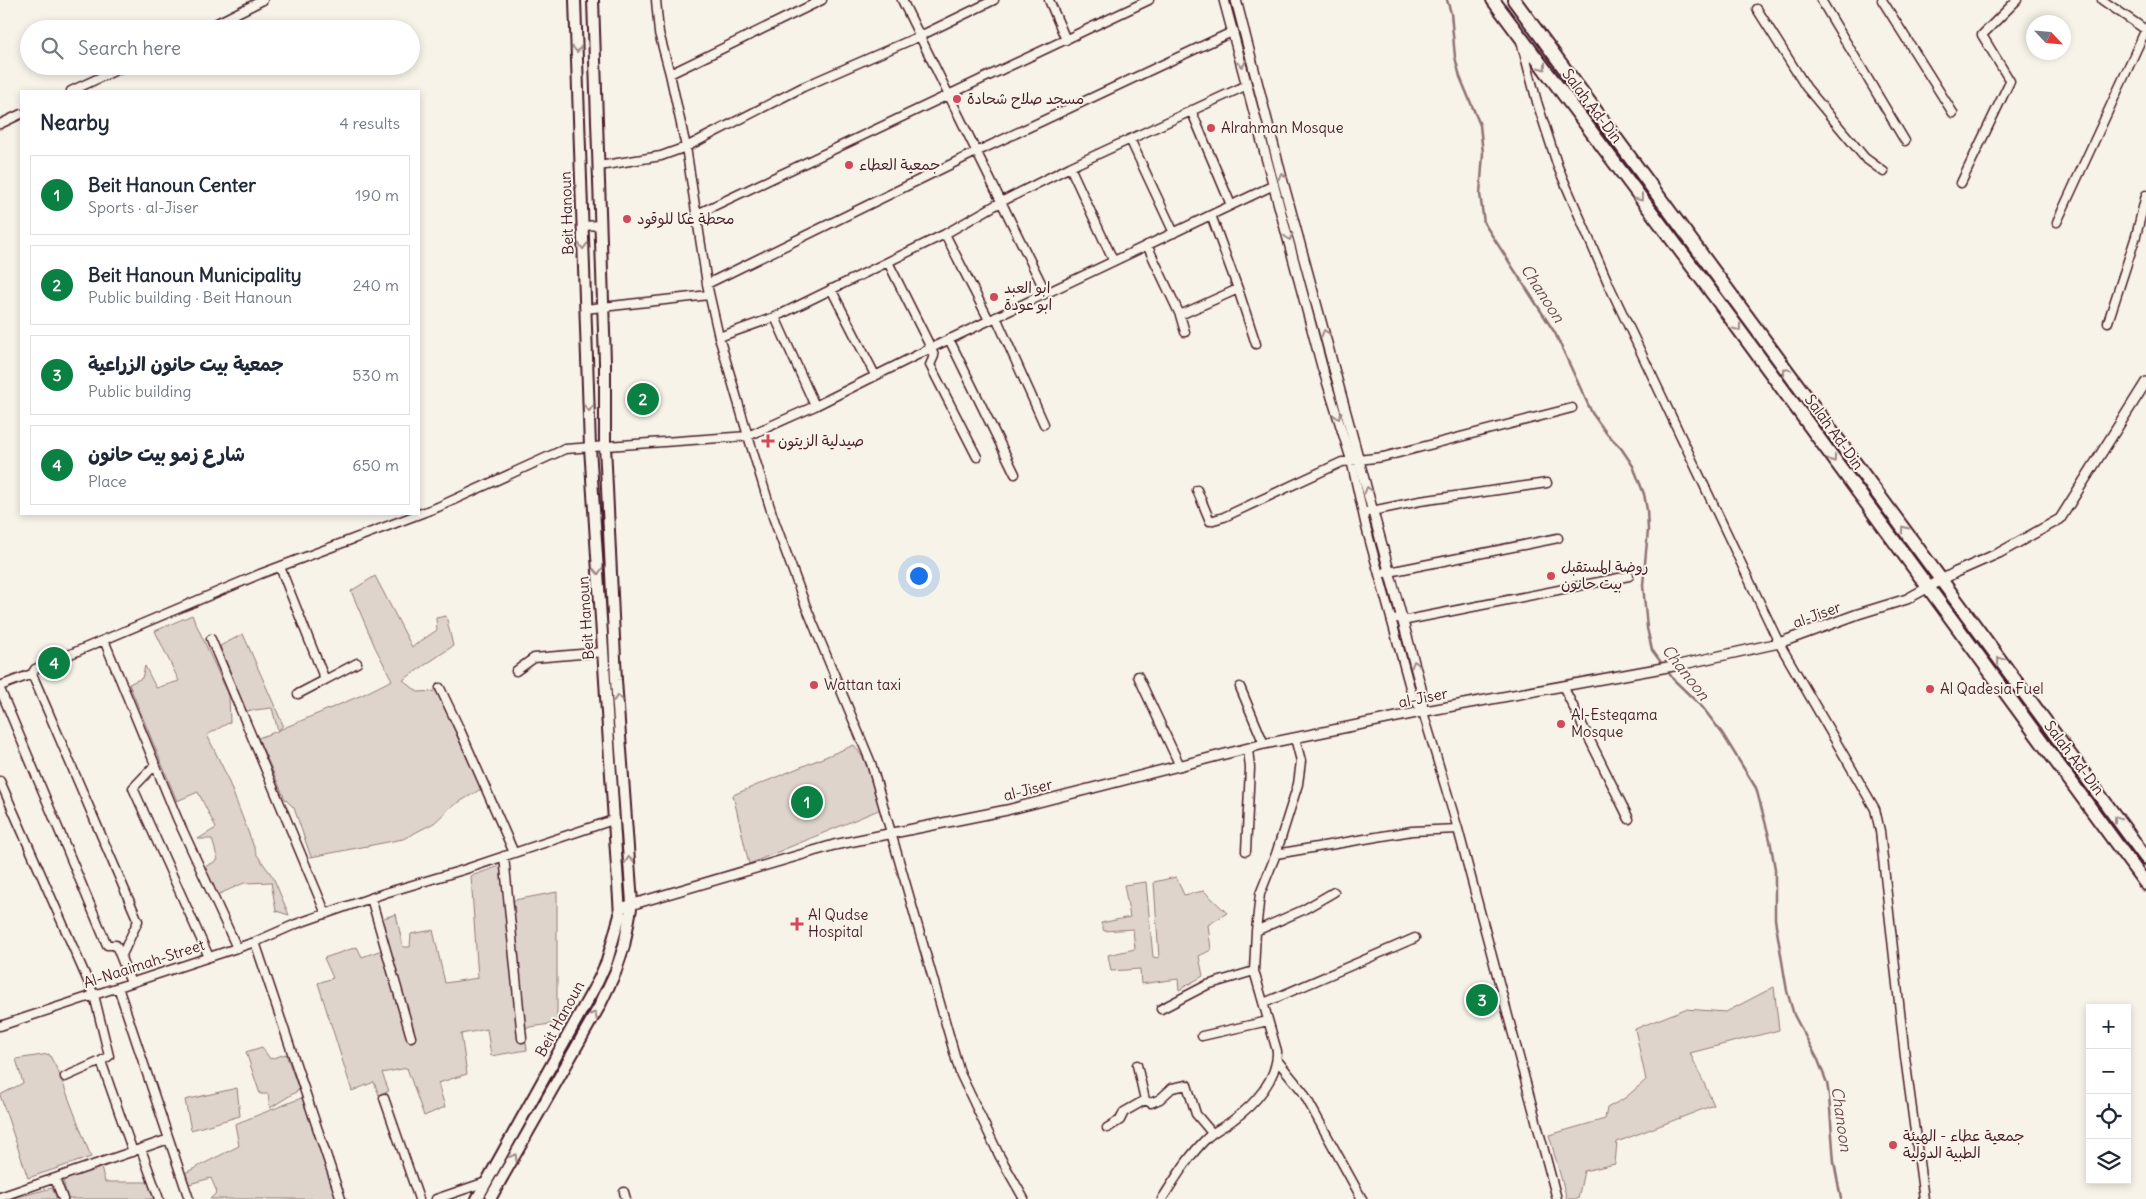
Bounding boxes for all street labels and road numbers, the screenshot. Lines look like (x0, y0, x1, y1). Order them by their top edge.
street label: Salah Ad-Din (1558, 65, 1627, 147)
street label: Beit Hanoun (556, 171, 577, 255)
street label: Salah Ad-Din (1801, 390, 1868, 473)
street label: Beit Hanoun (573, 575, 598, 660)
street label: al-Jiser (1790, 597, 1843, 632)
street label: al-Jiser (1397, 683, 1449, 712)
street label: Salah Ad-Din (2040, 717, 2109, 799)
street label: al-Jiser (1001, 774, 1054, 805)
street label: Al-Naaimah-Street (81, 935, 207, 992)
street label: Beit Hanoun (531, 977, 588, 1060)

